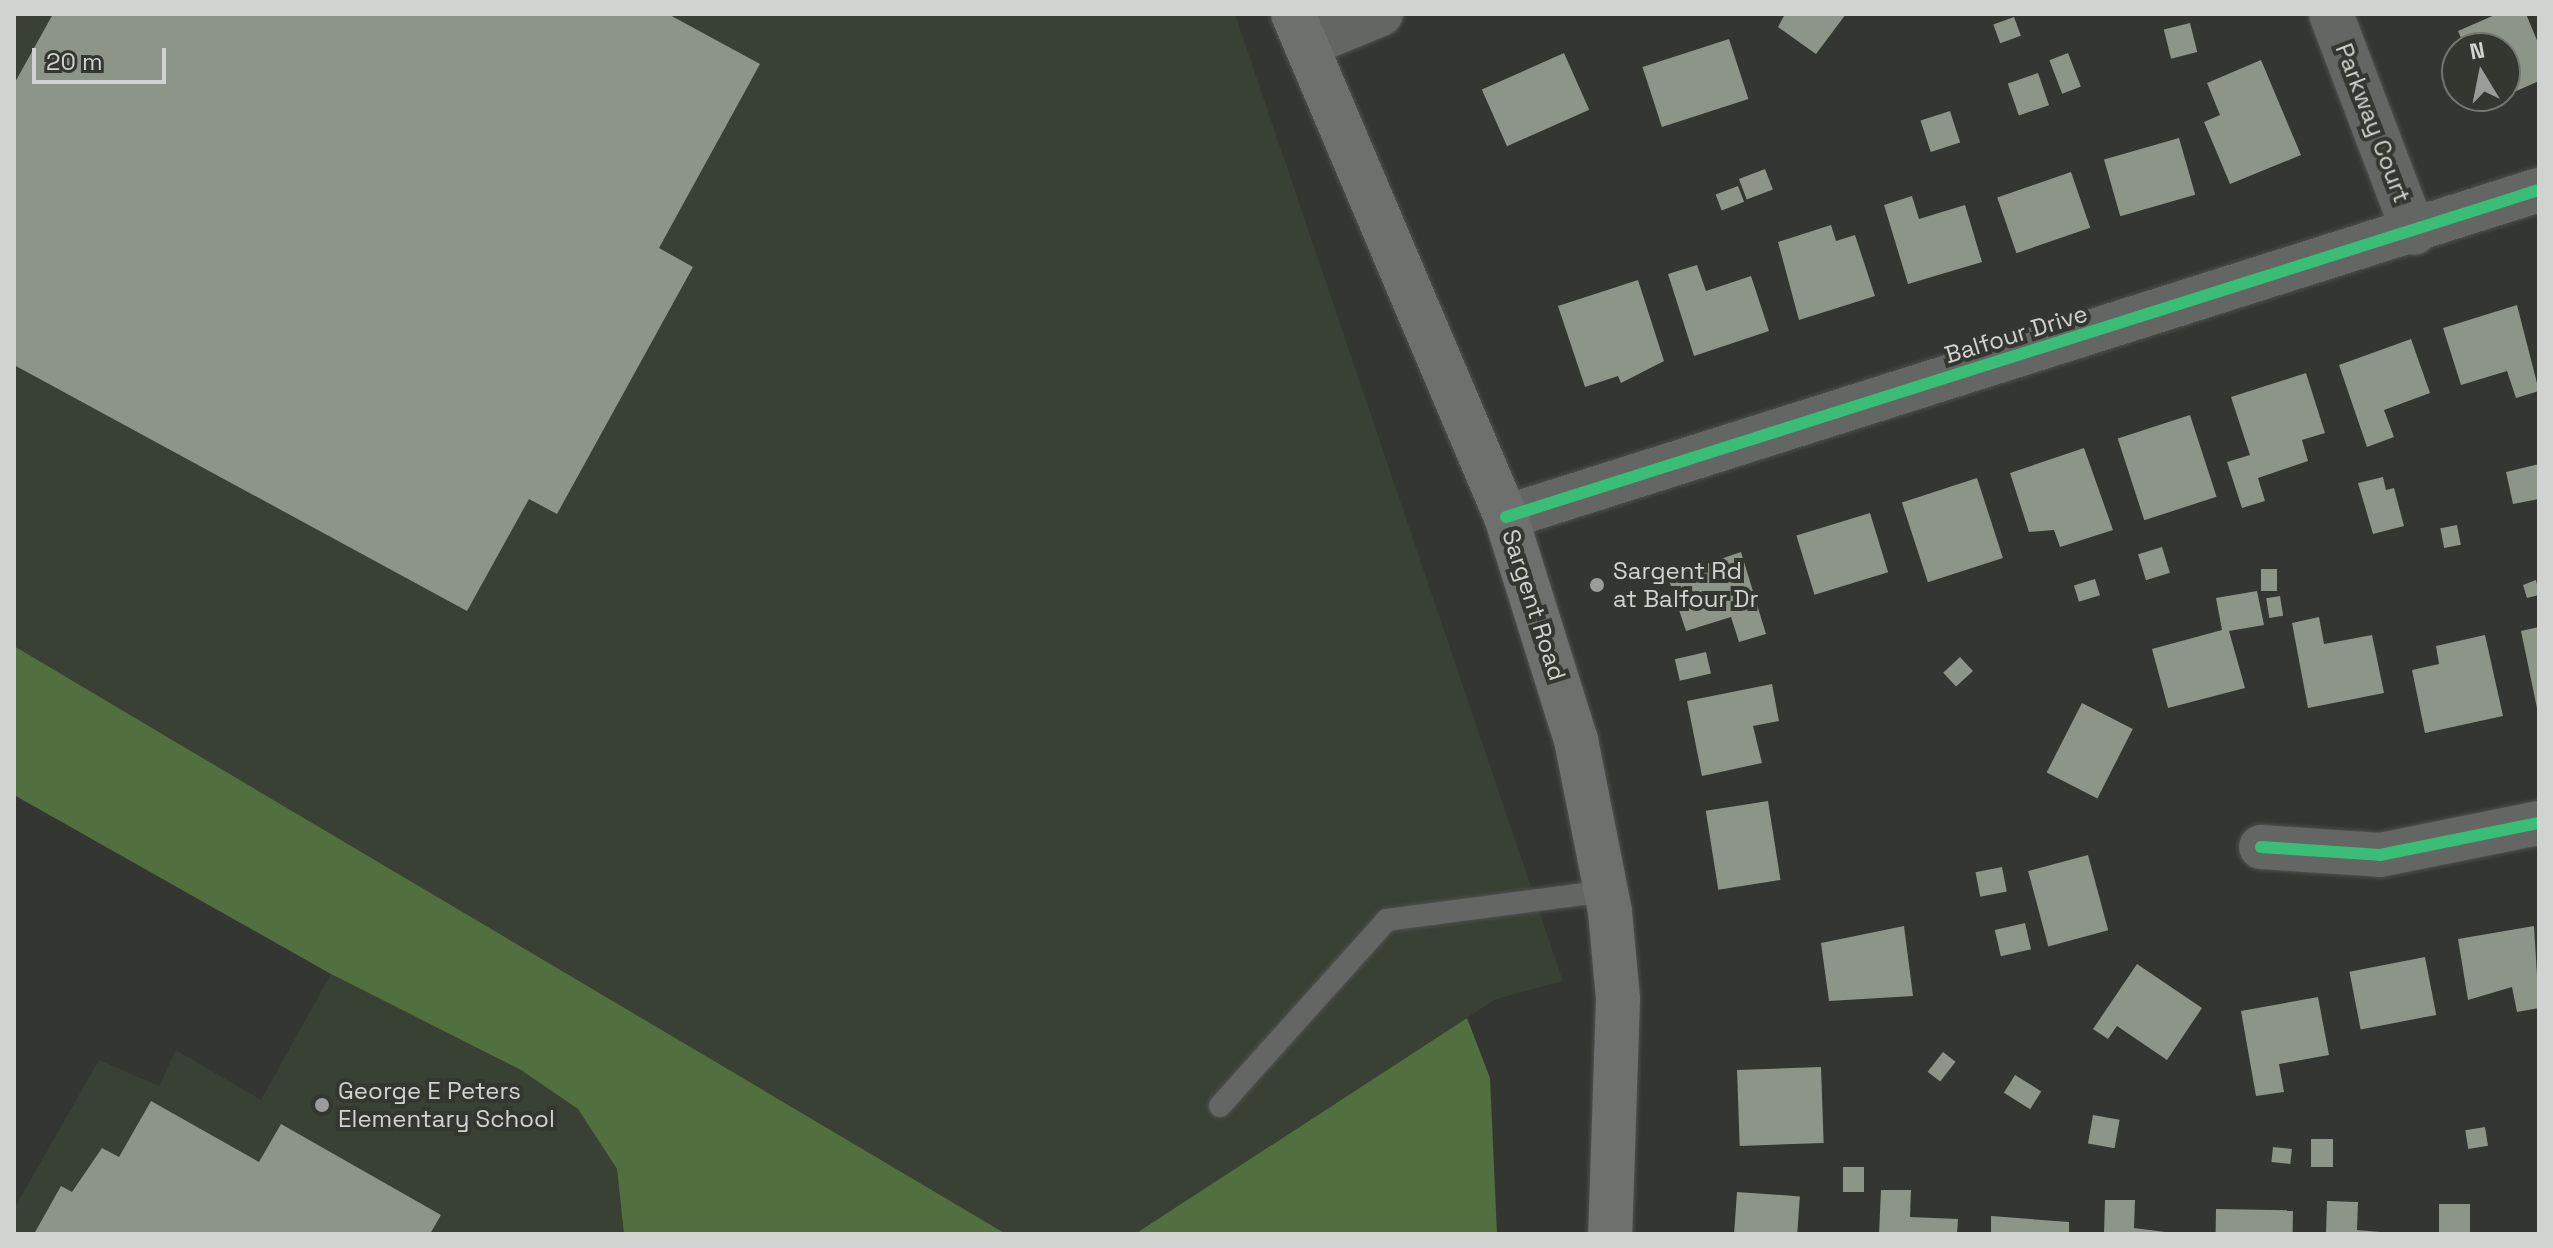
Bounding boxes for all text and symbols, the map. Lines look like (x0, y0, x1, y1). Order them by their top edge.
scale bar (36, 32, 170, 82)
north arrow (2441, 32, 2521, 112)
text: N (2467, 35, 2487, 65)
street label: Parkway Court (2329, 39, 2417, 207)
text: 20 m (46, 46, 103, 77)
street label: Balfour Drive (1941, 299, 2091, 369)
street label: Sargent Road (1496, 526, 1572, 684)
place label: Sargent Rd at Balfour Dr (1613, 557, 1759, 613)
marker: Sargent Rd at Balfour Dr (1588, 576, 1606, 594)
place label: George E Peters Elementary School (338, 1077, 555, 1133)
marker: George E Peters Elementary School (313, 1096, 331, 1114)

